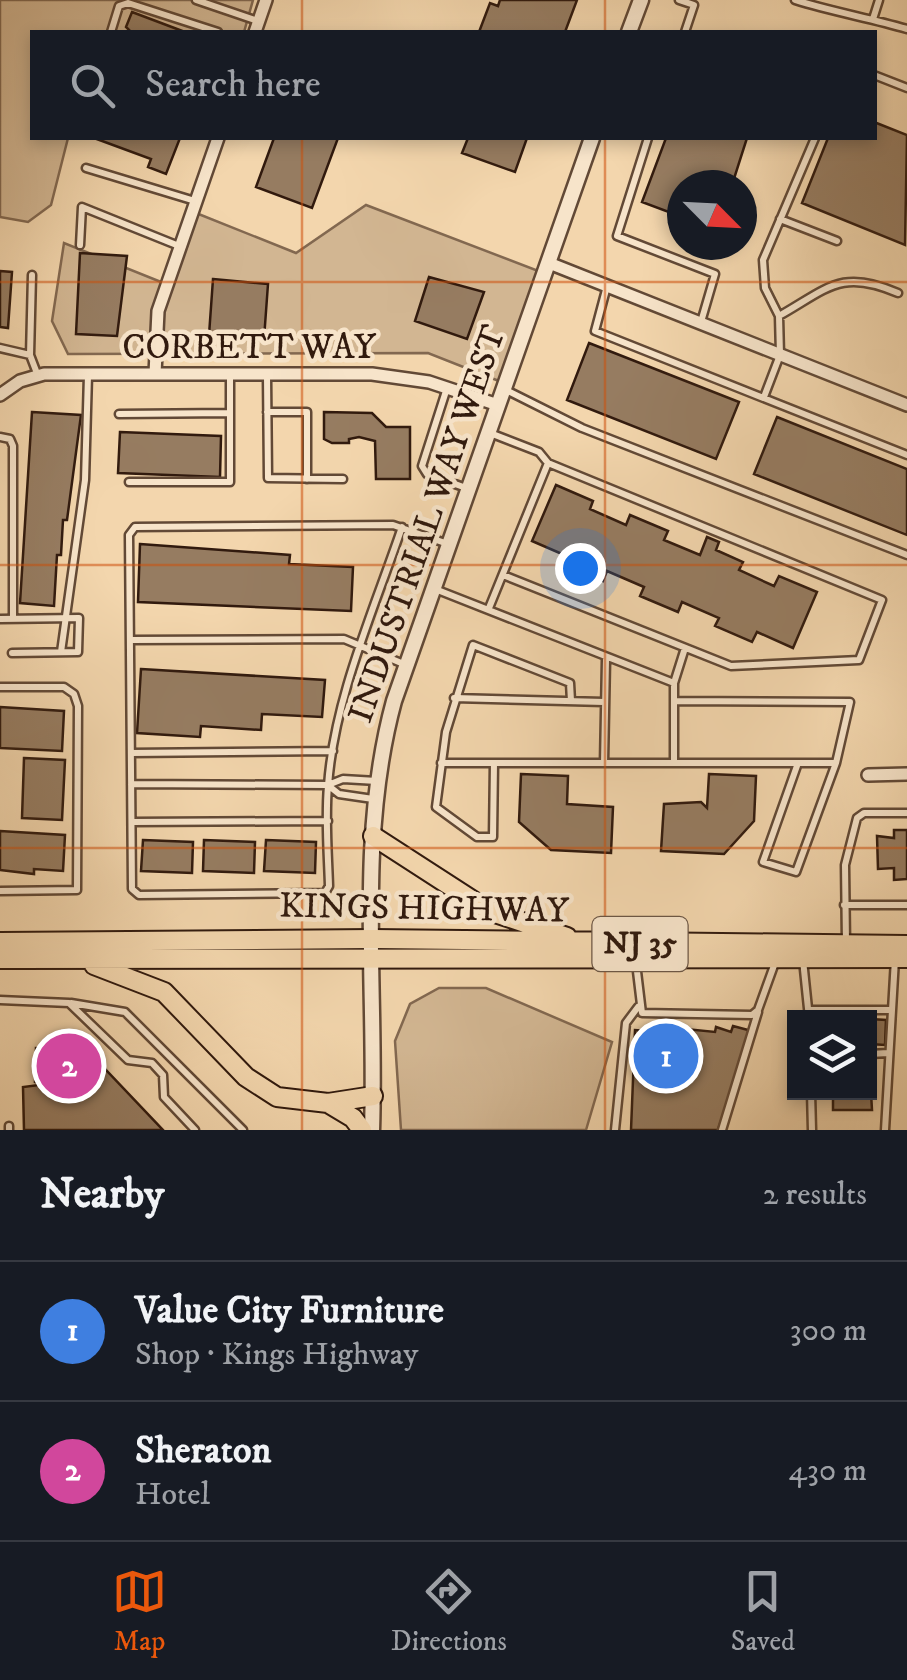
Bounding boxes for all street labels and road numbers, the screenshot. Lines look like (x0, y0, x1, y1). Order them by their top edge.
street label: INDUSTRIAL WAY WEST (339, 319, 517, 729)
street label: CORBETT WAY (122, 326, 377, 370)
street label: KINGS HIGHWAY (279, 884, 570, 934)
road number: NJ 35 (592, 917, 688, 971)

